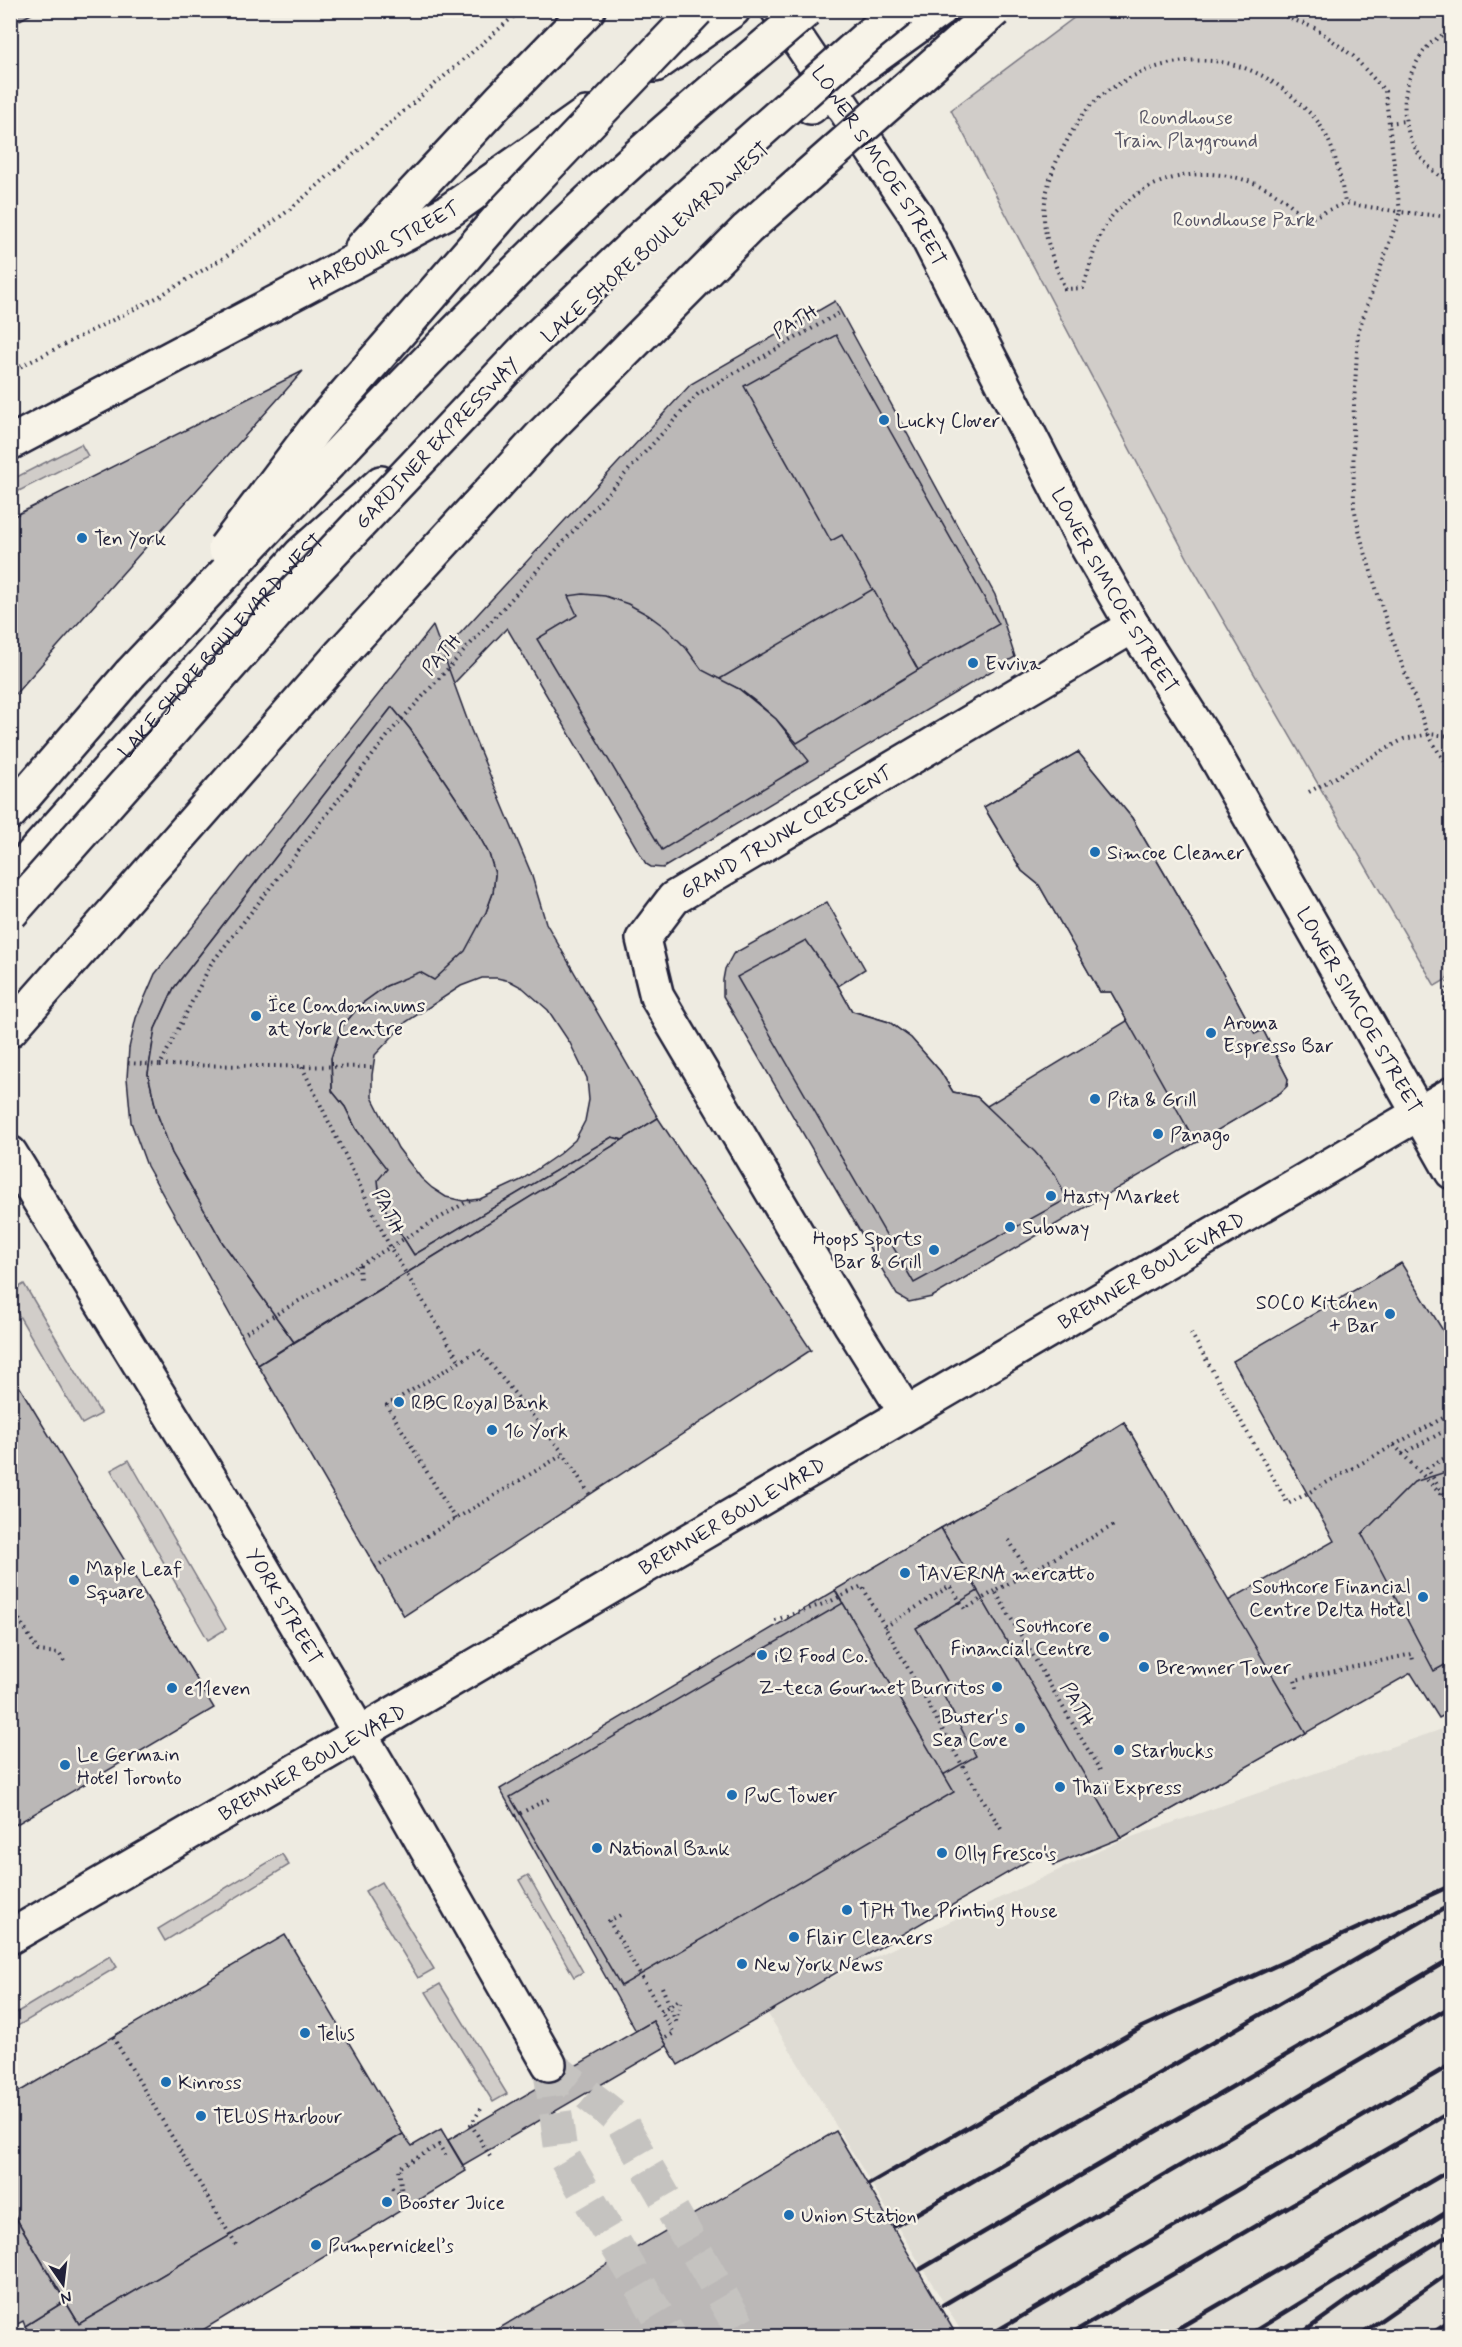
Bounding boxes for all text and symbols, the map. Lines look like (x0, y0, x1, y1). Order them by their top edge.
street label: LOWER SIMCOE STREET (804, 61, 952, 271)
park label: Roundhouse Train Playground (1114, 105, 1258, 155)
street label: LAKE SHORE BOULEVARD WEST (536, 136, 776, 350)
street label: HARBOUR STREET (304, 194, 467, 298)
park label: Roundhouse Park (1173, 207, 1315, 234)
street label: PATH (768, 299, 823, 346)
street label: GARDINER EXPRESSWAY (350, 351, 526, 536)
place label: Lucky Clover (896, 408, 1000, 435)
marker: Lucky Clover (877, 413, 891, 427)
street label: LOWER SIMCOE STREET (1044, 484, 1184, 699)
place label: Ten York (94, 526, 166, 553)
street label: LAKE SHORE BOULEVARD WEST (113, 528, 330, 765)
marker: Ten York (75, 531, 89, 545)
street label: PATH (416, 628, 468, 682)
place label: Evviva (985, 651, 1042, 678)
marker: Evviva (966, 656, 980, 670)
street label: GRAND TRUNK CRESCENT (675, 759, 899, 906)
place label: Simcoe Cleaner (1107, 840, 1245, 867)
marker: Simcoe Cleaner (1088, 845, 1102, 859)
street label: LOWER SIMCOE STREET (1289, 903, 1428, 1119)
place label: Ïce Condominums at York Centre (268, 993, 425, 1043)
marker: Ïce Condominums at York Centre (249, 1009, 263, 1023)
place label: Aroma Espresso Bar (1223, 1010, 1334, 1060)
marker: Aroma Espresso Bar (1204, 1026, 1218, 1040)
place label: Pita & Grill (1107, 1087, 1197, 1114)
marker: Pita & Grill (1088, 1092, 1102, 1106)
place label: Panago (1170, 1122, 1230, 1150)
marker: Panago (1151, 1127, 1165, 1141)
street label: PATH (365, 1184, 410, 1239)
place label: Hasty Market (1063, 1184, 1180, 1211)
marker: Hasty Market (1044, 1189, 1058, 1203)
street label: BREMNER BOULEVARD (1053, 1206, 1250, 1337)
place label: Subway (1022, 1215, 1089, 1242)
marker: Subway (1003, 1220, 1017, 1234)
place label: Hoops Sports Bar & Grill (813, 1226, 922, 1276)
marker: Hoops Sports Bar & Grill (927, 1243, 941, 1257)
place label: SOCO Kitchen + Bar (1256, 1290, 1379, 1340)
marker: SOCO Kitchen + Bar (1383, 1307, 1397, 1321)
place label: RBC Royal Bank (411, 1390, 548, 1417)
marker: RBC Royal Bank (392, 1395, 406, 1409)
place label: 16 York (504, 1418, 568, 1445)
marker: 16 York (485, 1423, 499, 1437)
street label: BREMNER BOULEVARD (634, 1452, 831, 1582)
street label: YORK STREET (239, 1544, 328, 1670)
place label: Maple Leaf Square (86, 1556, 182, 1606)
place label: TAVERNA mercatto (917, 1561, 1095, 1588)
marker: TAVERNA mercatto (898, 1566, 912, 1580)
marker: Maple Leaf Square (67, 1573, 81, 1587)
place label: Southcore Financial Centre Delta Hotel (1249, 1574, 1411, 1624)
marker: Southcore Financial Centre Delta Hotel (1416, 1590, 1430, 1604)
place label: Southcore Financial Centre (951, 1613, 1092, 1663)
marker: Southcore Financial Centre (1097, 1630, 1111, 1644)
place label: iQ Food Co. (774, 1643, 868, 1670)
marker: iQ Food Co. (755, 1648, 769, 1662)
place label: Bremner Tower (1156, 1655, 1292, 1682)
marker: Bremner Tower (1137, 1660, 1151, 1674)
place label: Z-teca Gourmet Burritos (759, 1675, 985, 1702)
place label: e11even (184, 1676, 251, 1703)
street label: PATH (1053, 1677, 1100, 1732)
marker: Z-teca Gourmet Burritos (990, 1680, 1004, 1694)
marker: e11even (165, 1681, 179, 1695)
street label: BREMNER BOULEVARD (214, 1699, 411, 1828)
place label: Buster's Sea Cove (932, 1704, 1008, 1754)
marker: Buster's Sea Cove (1013, 1721, 1027, 1735)
place label: Starbucks (1131, 1738, 1214, 1765)
place label: Le Germain Hotel Toronto (77, 1742, 182, 1792)
marker: Starbucks (1112, 1743, 1126, 1757)
marker: Le Germain Hotel Toronto (58, 1758, 72, 1772)
place label: Thaï Express (1072, 1775, 1182, 1802)
marker: Thaï Express (1053, 1780, 1067, 1794)
place label: PwC Tower (744, 1783, 837, 1810)
marker: PwC Tower (725, 1788, 739, 1802)
place label: National Bank (609, 1836, 730, 1863)
marker: National Bank (590, 1841, 604, 1855)
place label: Olly Fresco's (954, 1841, 1056, 1868)
marker: Olly Fresco's (935, 1846, 949, 1860)
place label: TPH The Printing House (859, 1898, 1058, 1927)
marker: TPH The Printing House (840, 1903, 854, 1917)
place label: Flair Cleaners (806, 1925, 933, 1952)
marker: Flair Cleaners (787, 1930, 801, 1944)
place label: New York News (754, 1952, 883, 1979)
marker: New York News (735, 1957, 749, 1971)
place label: Telus (317, 2021, 355, 2048)
marker: Telus (298, 2026, 312, 2040)
place label: Kinross (178, 2070, 242, 2097)
marker: Kinross (159, 2075, 173, 2089)
place label: TELUS Harbour (213, 2104, 342, 2131)
marker: TELUS Harbour (194, 2109, 208, 2123)
place label: Booster Juice (399, 2190, 505, 2217)
marker: Booster Juice (380, 2195, 394, 2209)
place label: Union Station (801, 2203, 917, 2230)
marker: Union Station (782, 2208, 796, 2222)
place label: Pumpernickel’s (328, 2233, 454, 2260)
marker: Pumpernickel’s (309, 2238, 323, 2252)
north arrow (33, 2254, 93, 2314)
text: N (59, 2286, 74, 2309)

